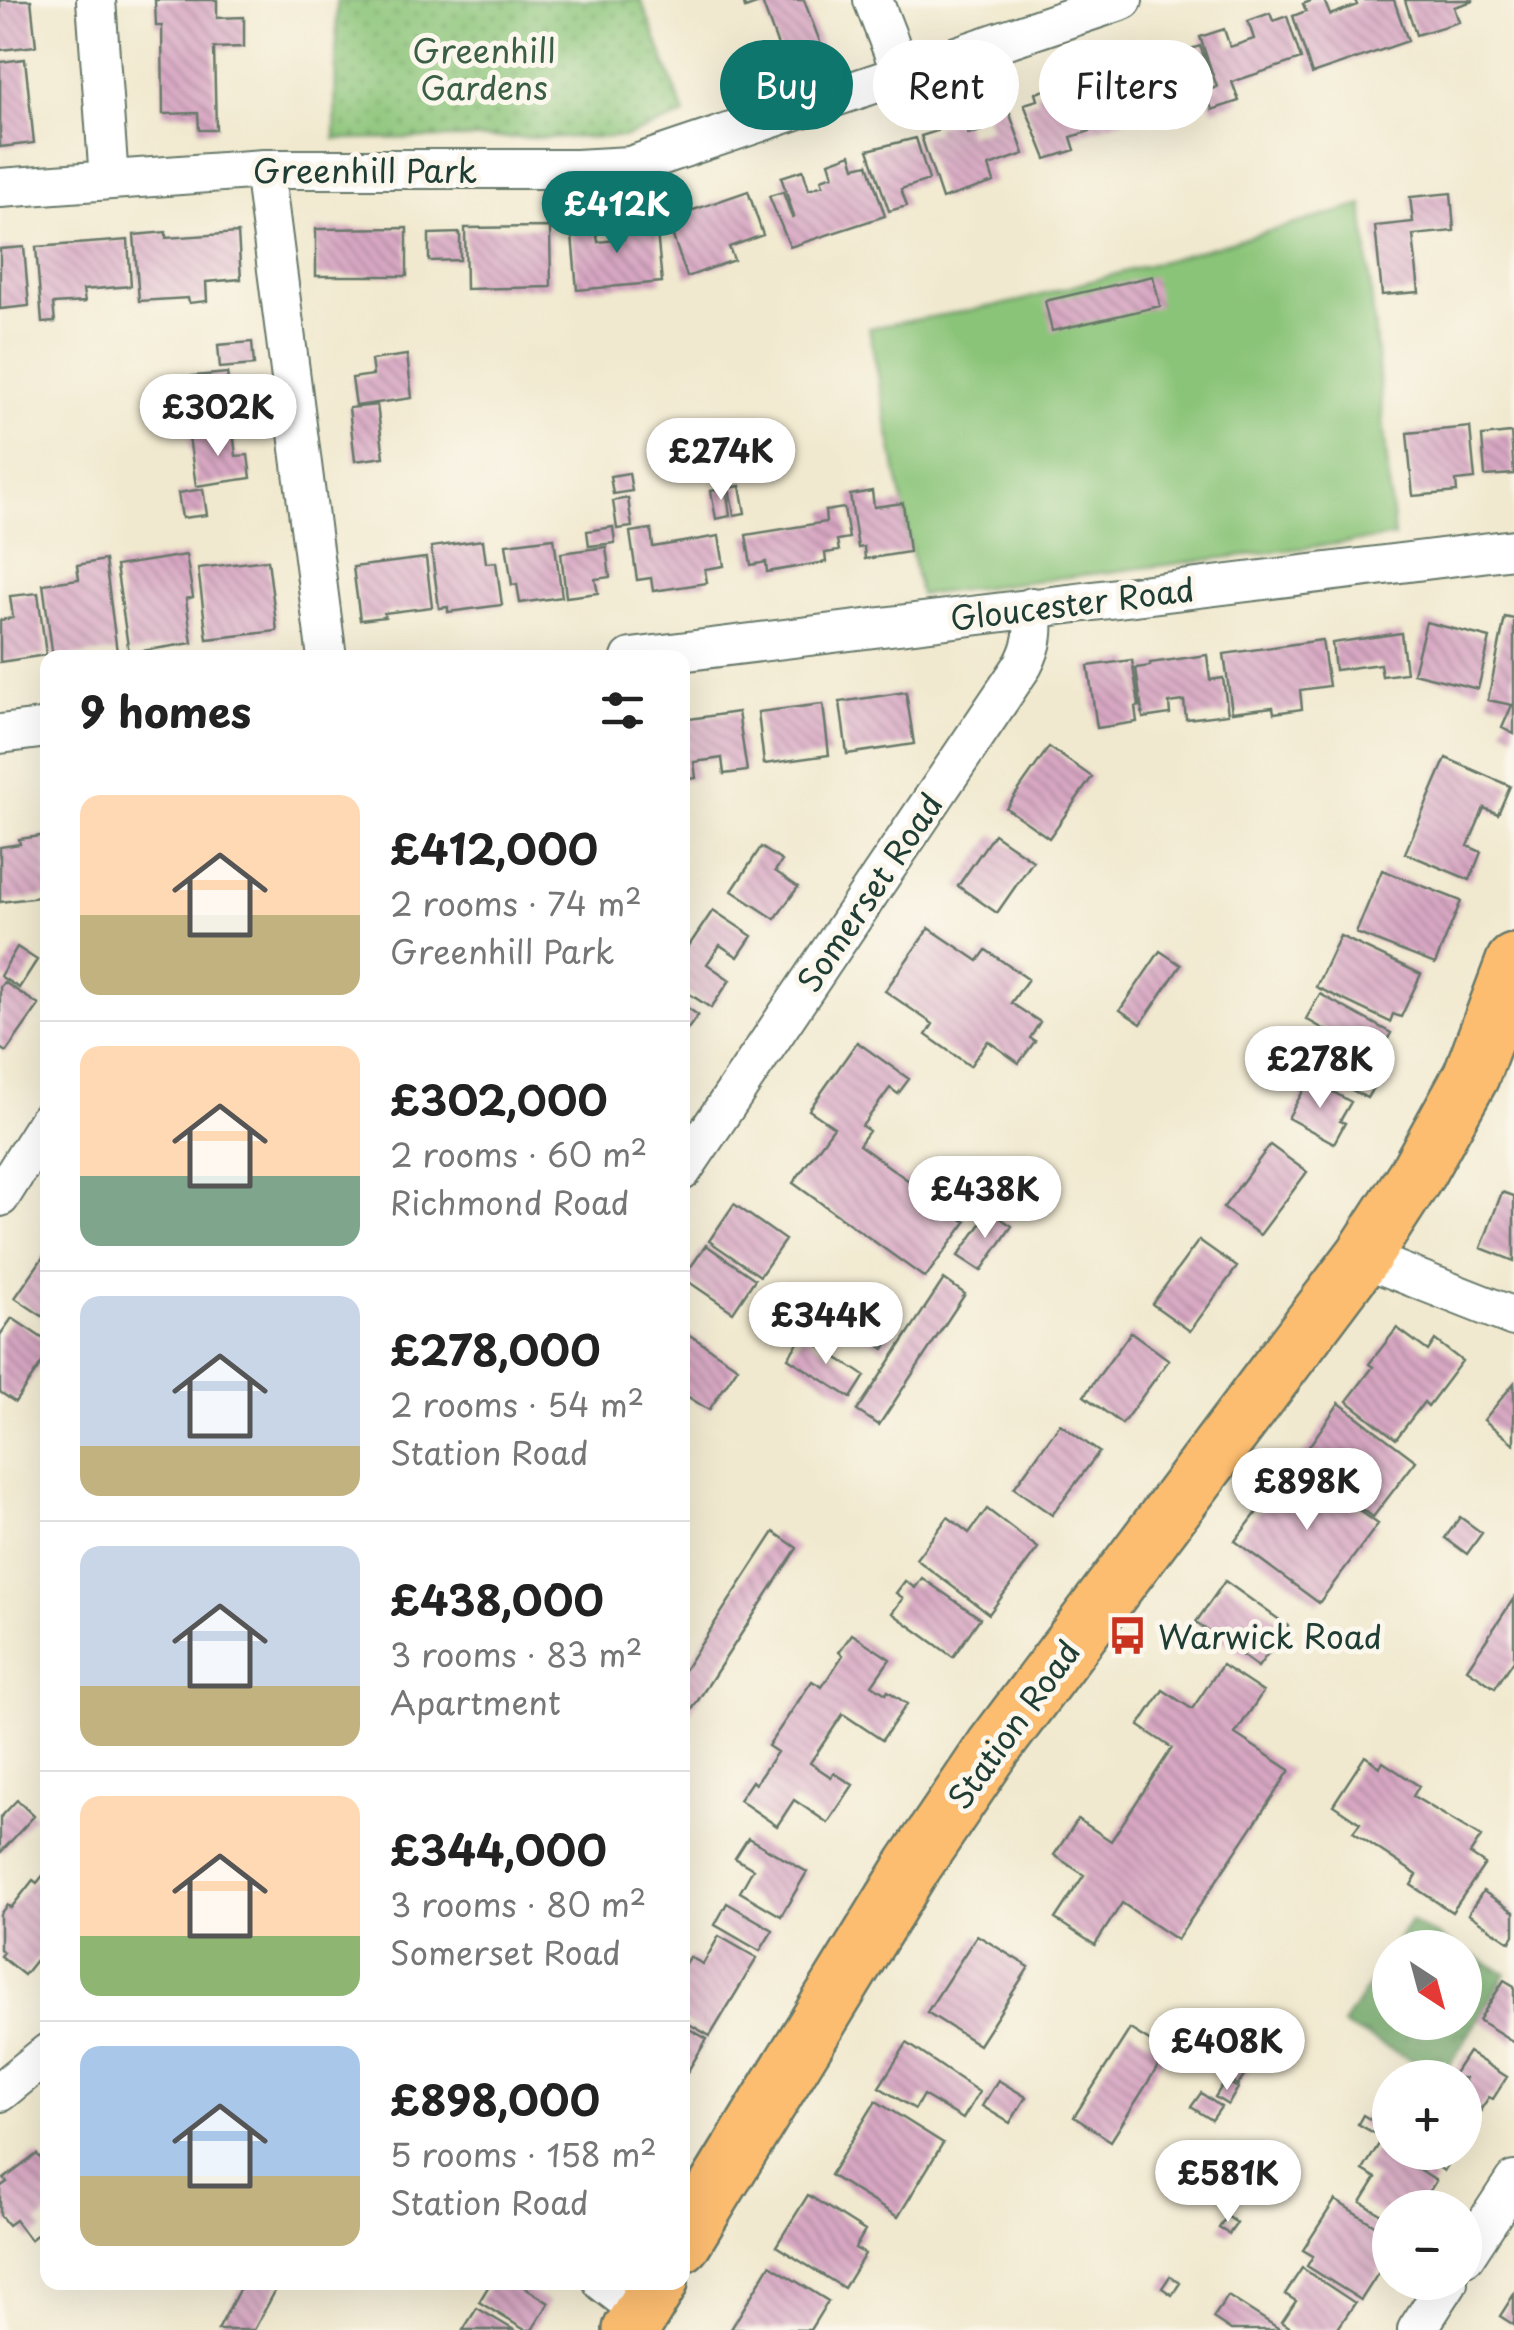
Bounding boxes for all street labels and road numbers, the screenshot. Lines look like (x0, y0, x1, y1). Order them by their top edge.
street label: Greenhill Park (253, 146, 477, 194)
street label: Gloucester Road (947, 564, 1197, 642)
street label: Somerset Road (785, 783, 953, 1001)
street label: Station Road (935, 1630, 1091, 1818)

